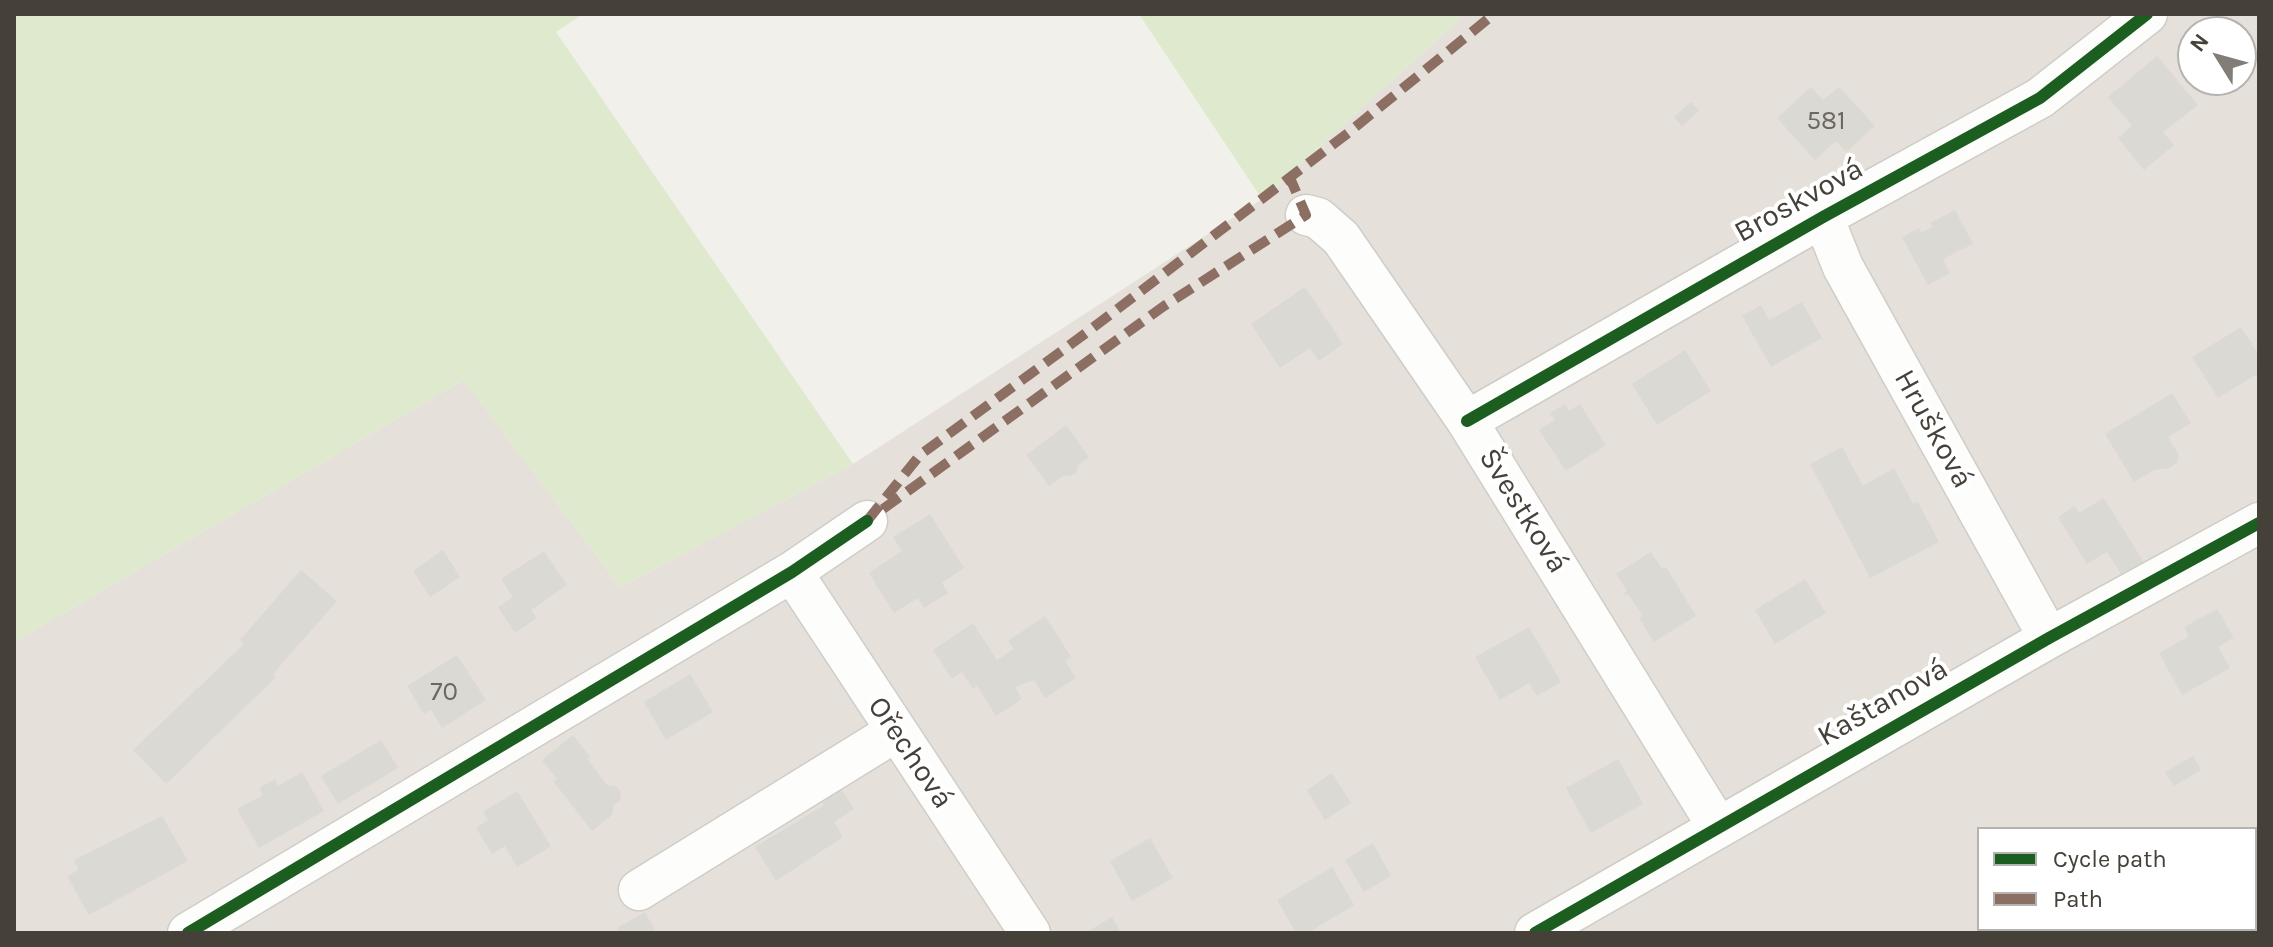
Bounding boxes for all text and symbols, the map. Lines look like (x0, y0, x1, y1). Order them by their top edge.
north arrow (2177, 16, 2257, 96)
text: N (2184, 29, 2215, 57)
house number: 581 (1806, 106, 1846, 138)
street label: Broskvová (1728, 151, 1870, 251)
street label: Hrušková (1886, 364, 1980, 494)
street label: Švestková (1470, 442, 1576, 580)
street label: Kaštanová (1811, 651, 1955, 755)
house number: 70 (430, 677, 458, 709)
street label: Ořechová (860, 690, 960, 816)
legend (1977, 827, 2257, 931)
text: Cycle path (2053, 845, 2167, 873)
text: Path (2053, 885, 2103, 913)

